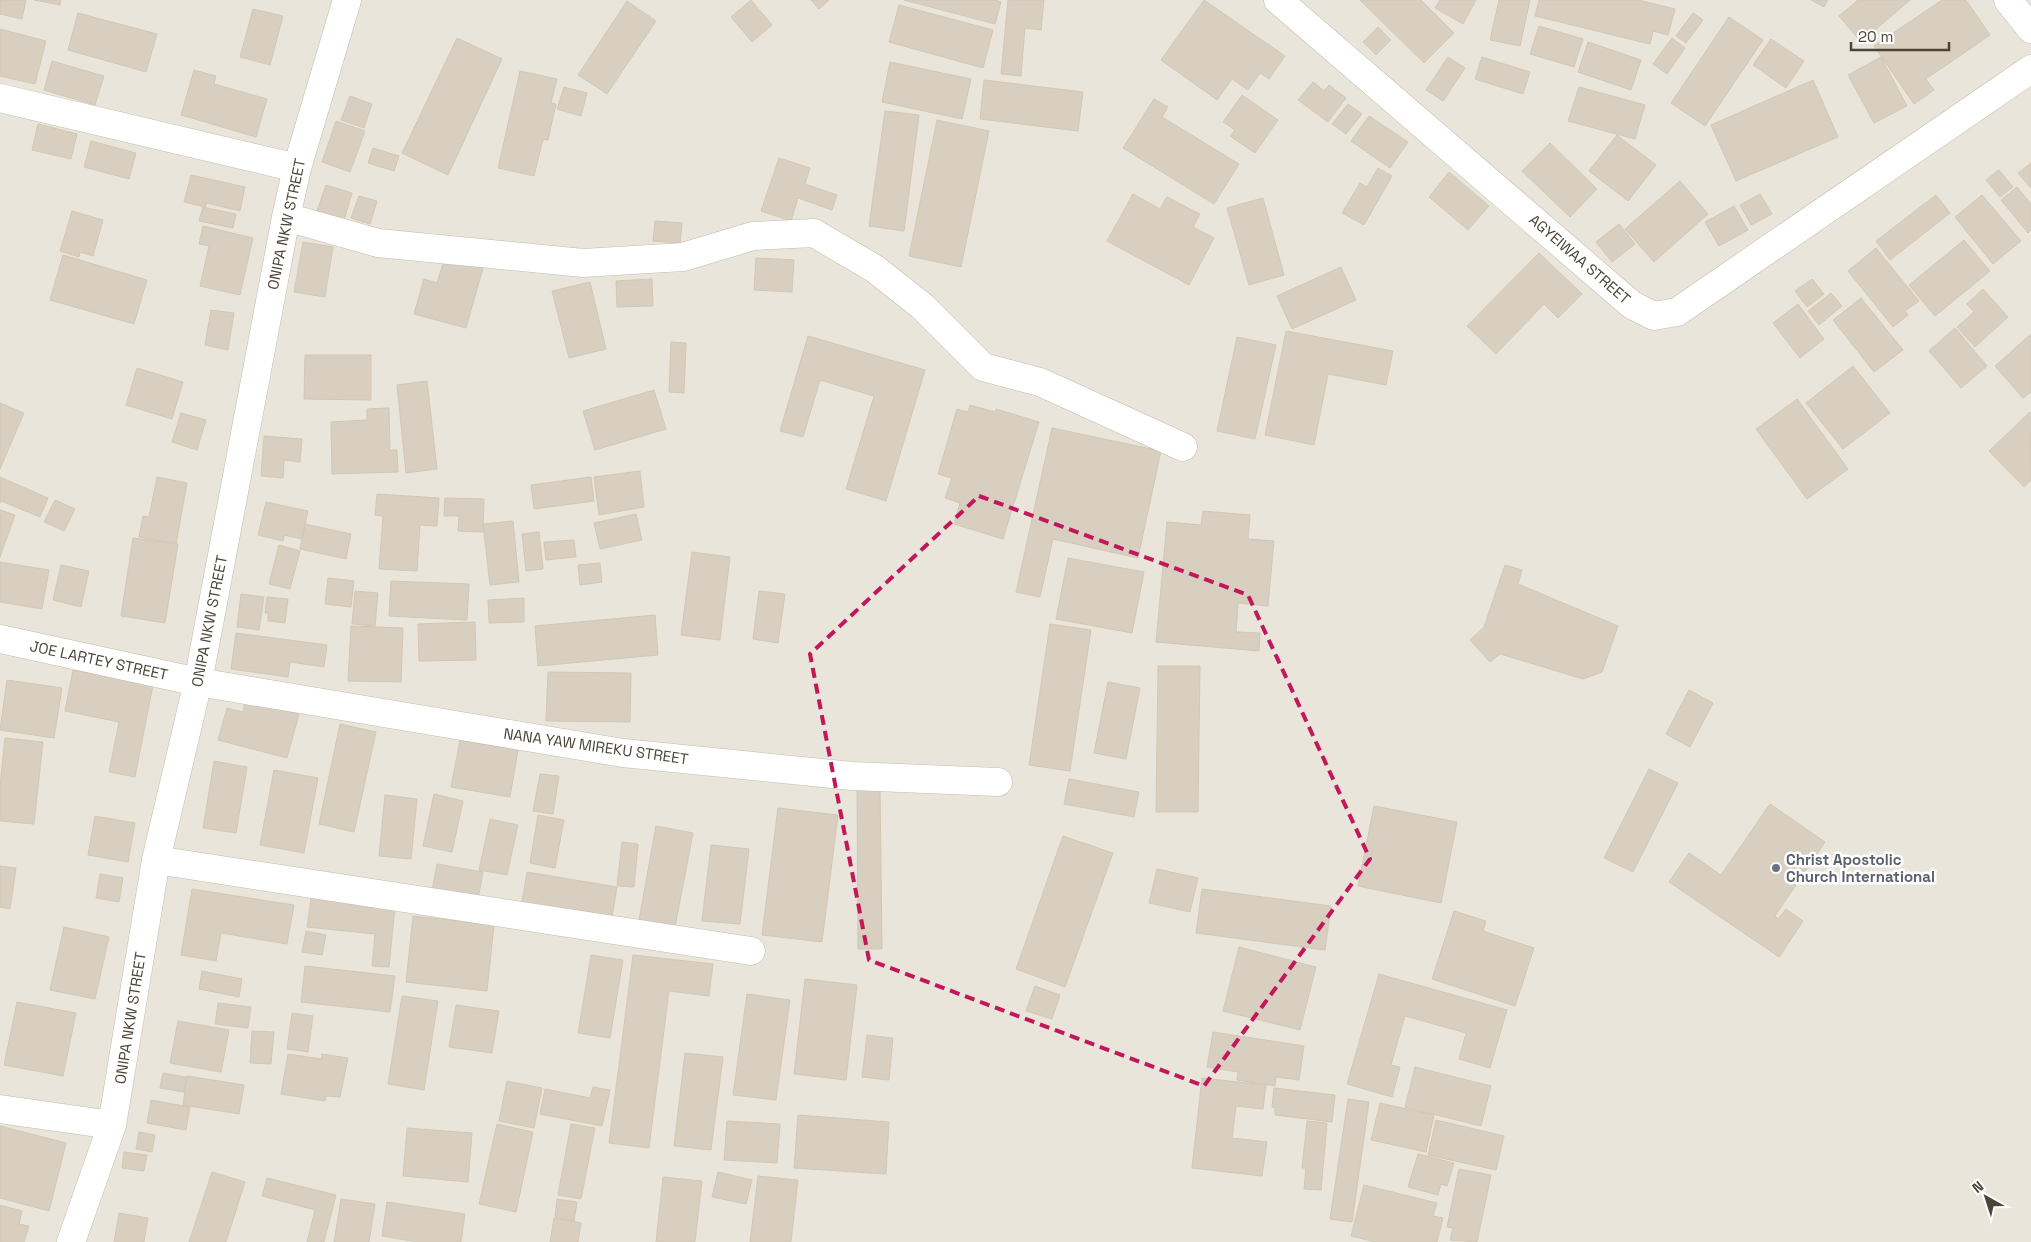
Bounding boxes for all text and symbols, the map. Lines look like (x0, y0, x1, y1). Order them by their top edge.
scale bar (1851, 20, 1948, 52)
text: 20 m (1858, 27, 1893, 46)
street label: ONIPA NKW STREET (263, 156, 309, 291)
street label: AGYEIWAA STREET (1525, 210, 1635, 308)
street label: ONIPA NKW STREET (187, 553, 231, 688)
street label: JOE LARTEY STREET (28, 636, 170, 684)
street label: NANA YAW MIREKU STREET (502, 724, 690, 768)
place label: Christ Apostolic Church International (1786, 850, 1935, 886)
marker: Christ Apostolic Church International (1770, 862, 1782, 874)
street label: ONIPA NKW STREET (110, 950, 150, 1085)
north arrow (1961, 1172, 2011, 1222)
text: N (1969, 1177, 1987, 1197)

